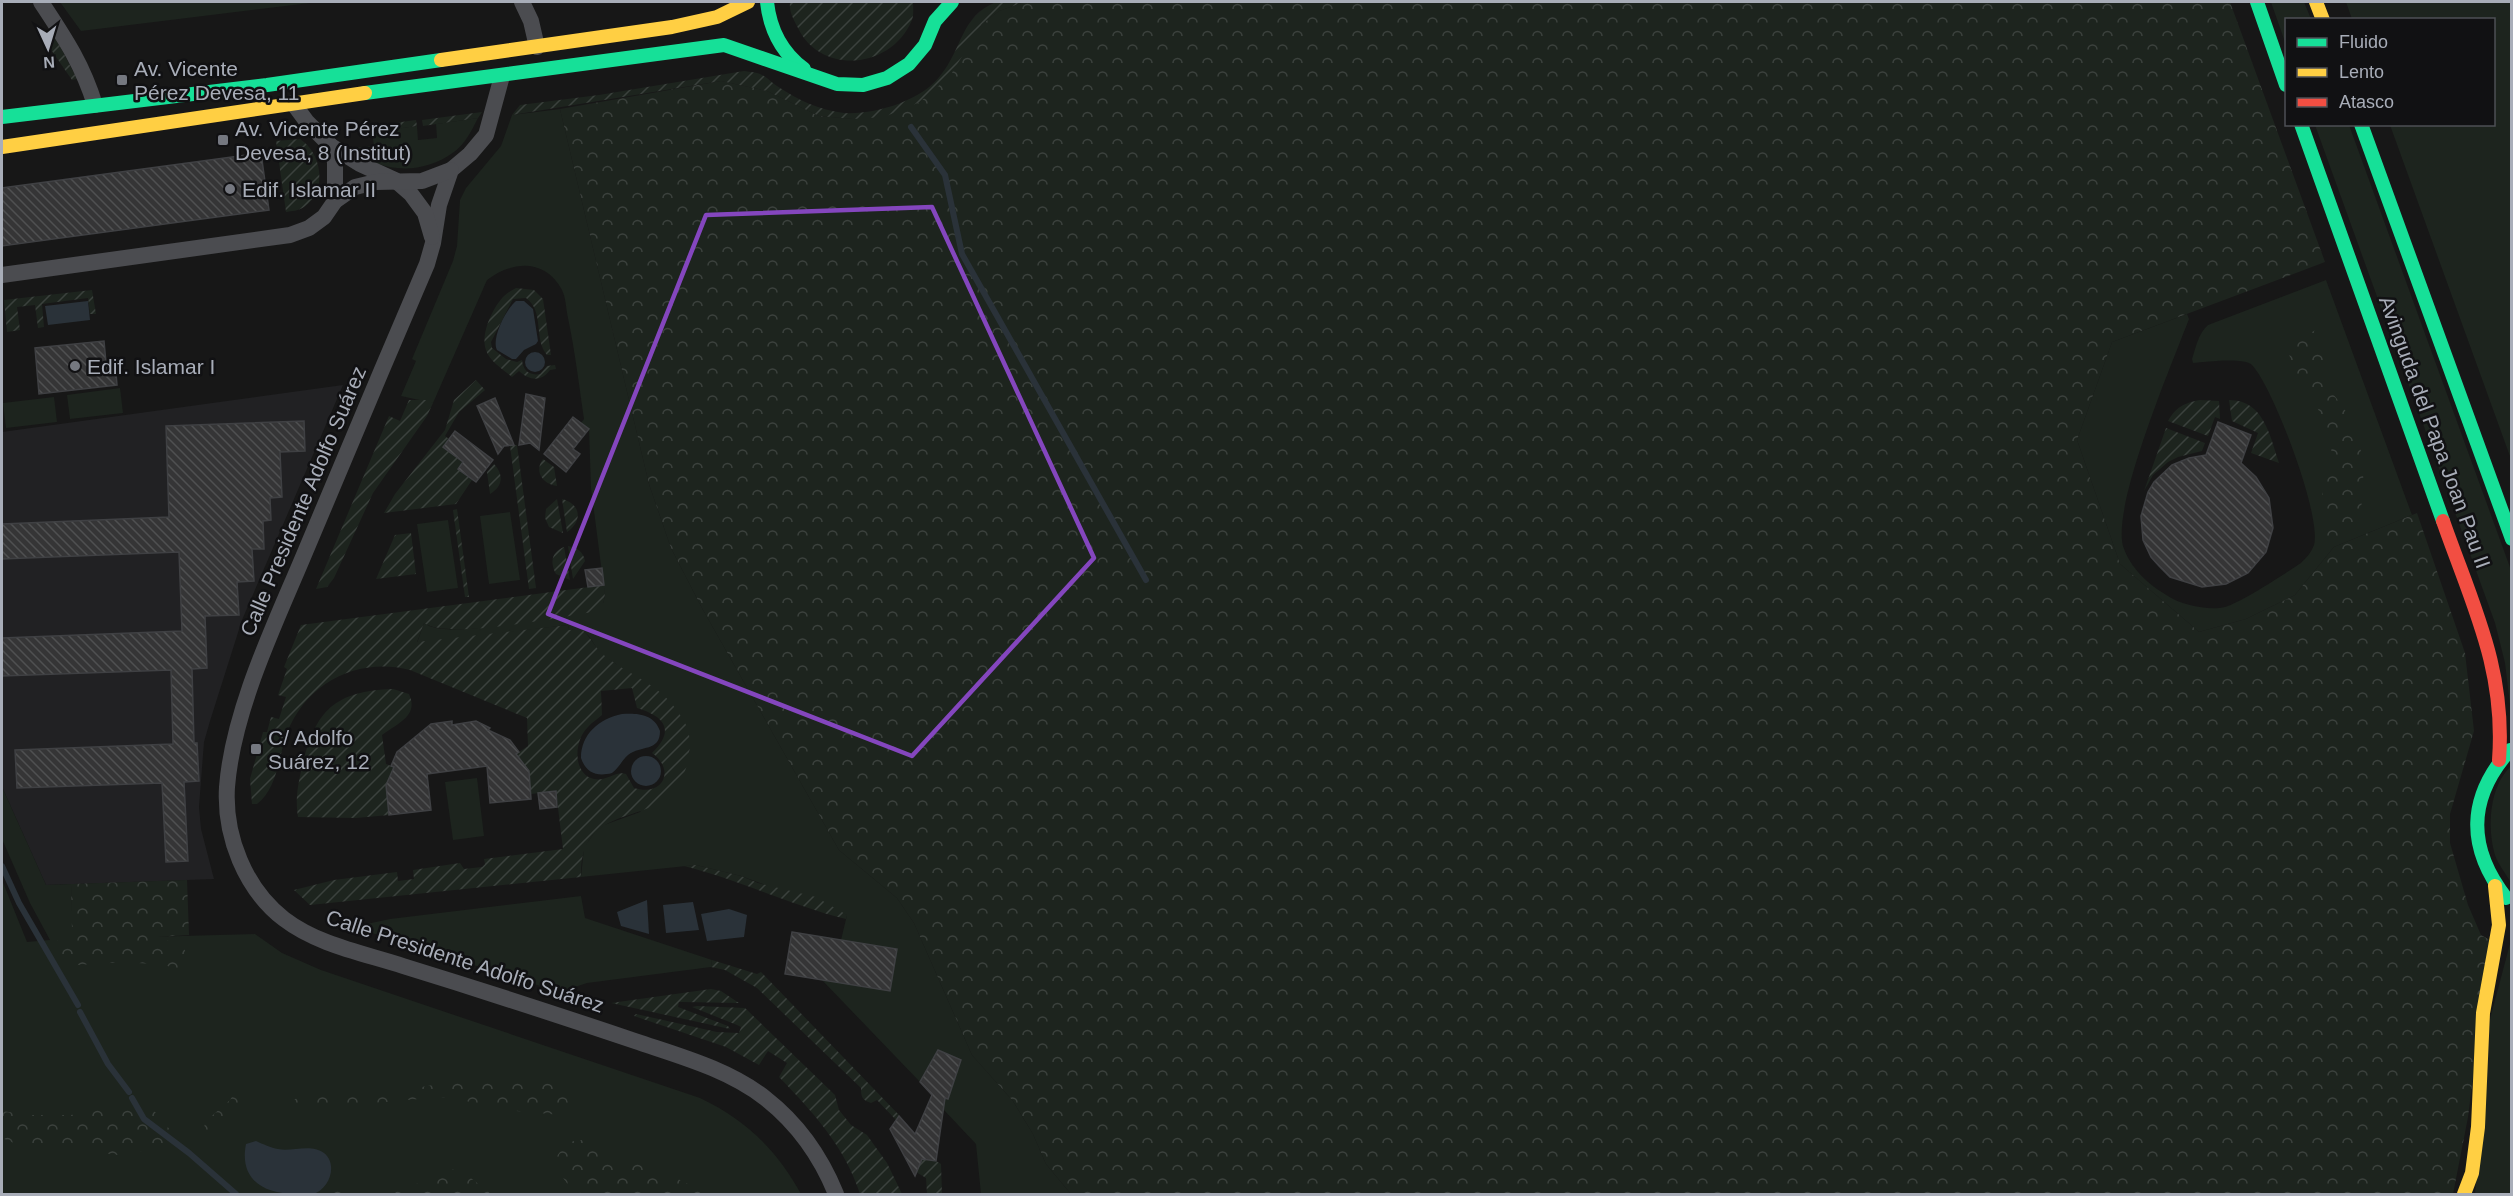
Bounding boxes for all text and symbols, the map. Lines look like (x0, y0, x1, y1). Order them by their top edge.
north arrow (18, 18, 78, 78)
legend (2285, 18, 2495, 126)
text: Fluido (2339, 32, 2388, 52)
text: N (43, 54, 55, 71)
place label: Av. Vicente Pérez Devesa, 11 (134, 57, 299, 104)
text: Lento (2339, 62, 2384, 82)
marker: Av. Vicente Pérez Devesa, 11 (115, 73, 129, 87)
text: Atasco (2339, 92, 2394, 112)
place label: Av. Vicente Pérez Devesa, 8 (Institut) (235, 117, 411, 164)
marker: Av. Vicente Pérez Devesa, 8 (Institut) (216, 133, 230, 147)
place label: Edif. Islamar II (242, 178, 376, 201)
marker: Edif. Islamar II (223, 182, 237, 196)
street label: Avinguda del Papa Joan Pau II (2375, 293, 2495, 571)
place label: Edif. Islamar I (87, 355, 215, 378)
marker: Edif. Islamar I (68, 359, 82, 373)
street label: Calle Presidente Adolfo Suárez (236, 363, 370, 639)
place label: C/ Adolfo Suárez, 12 (268, 726, 370, 773)
marker: C/ Adolfo Suárez, 12 (249, 742, 263, 756)
street label: Calle Presidente Adolfo Suárez (323, 905, 607, 1017)

